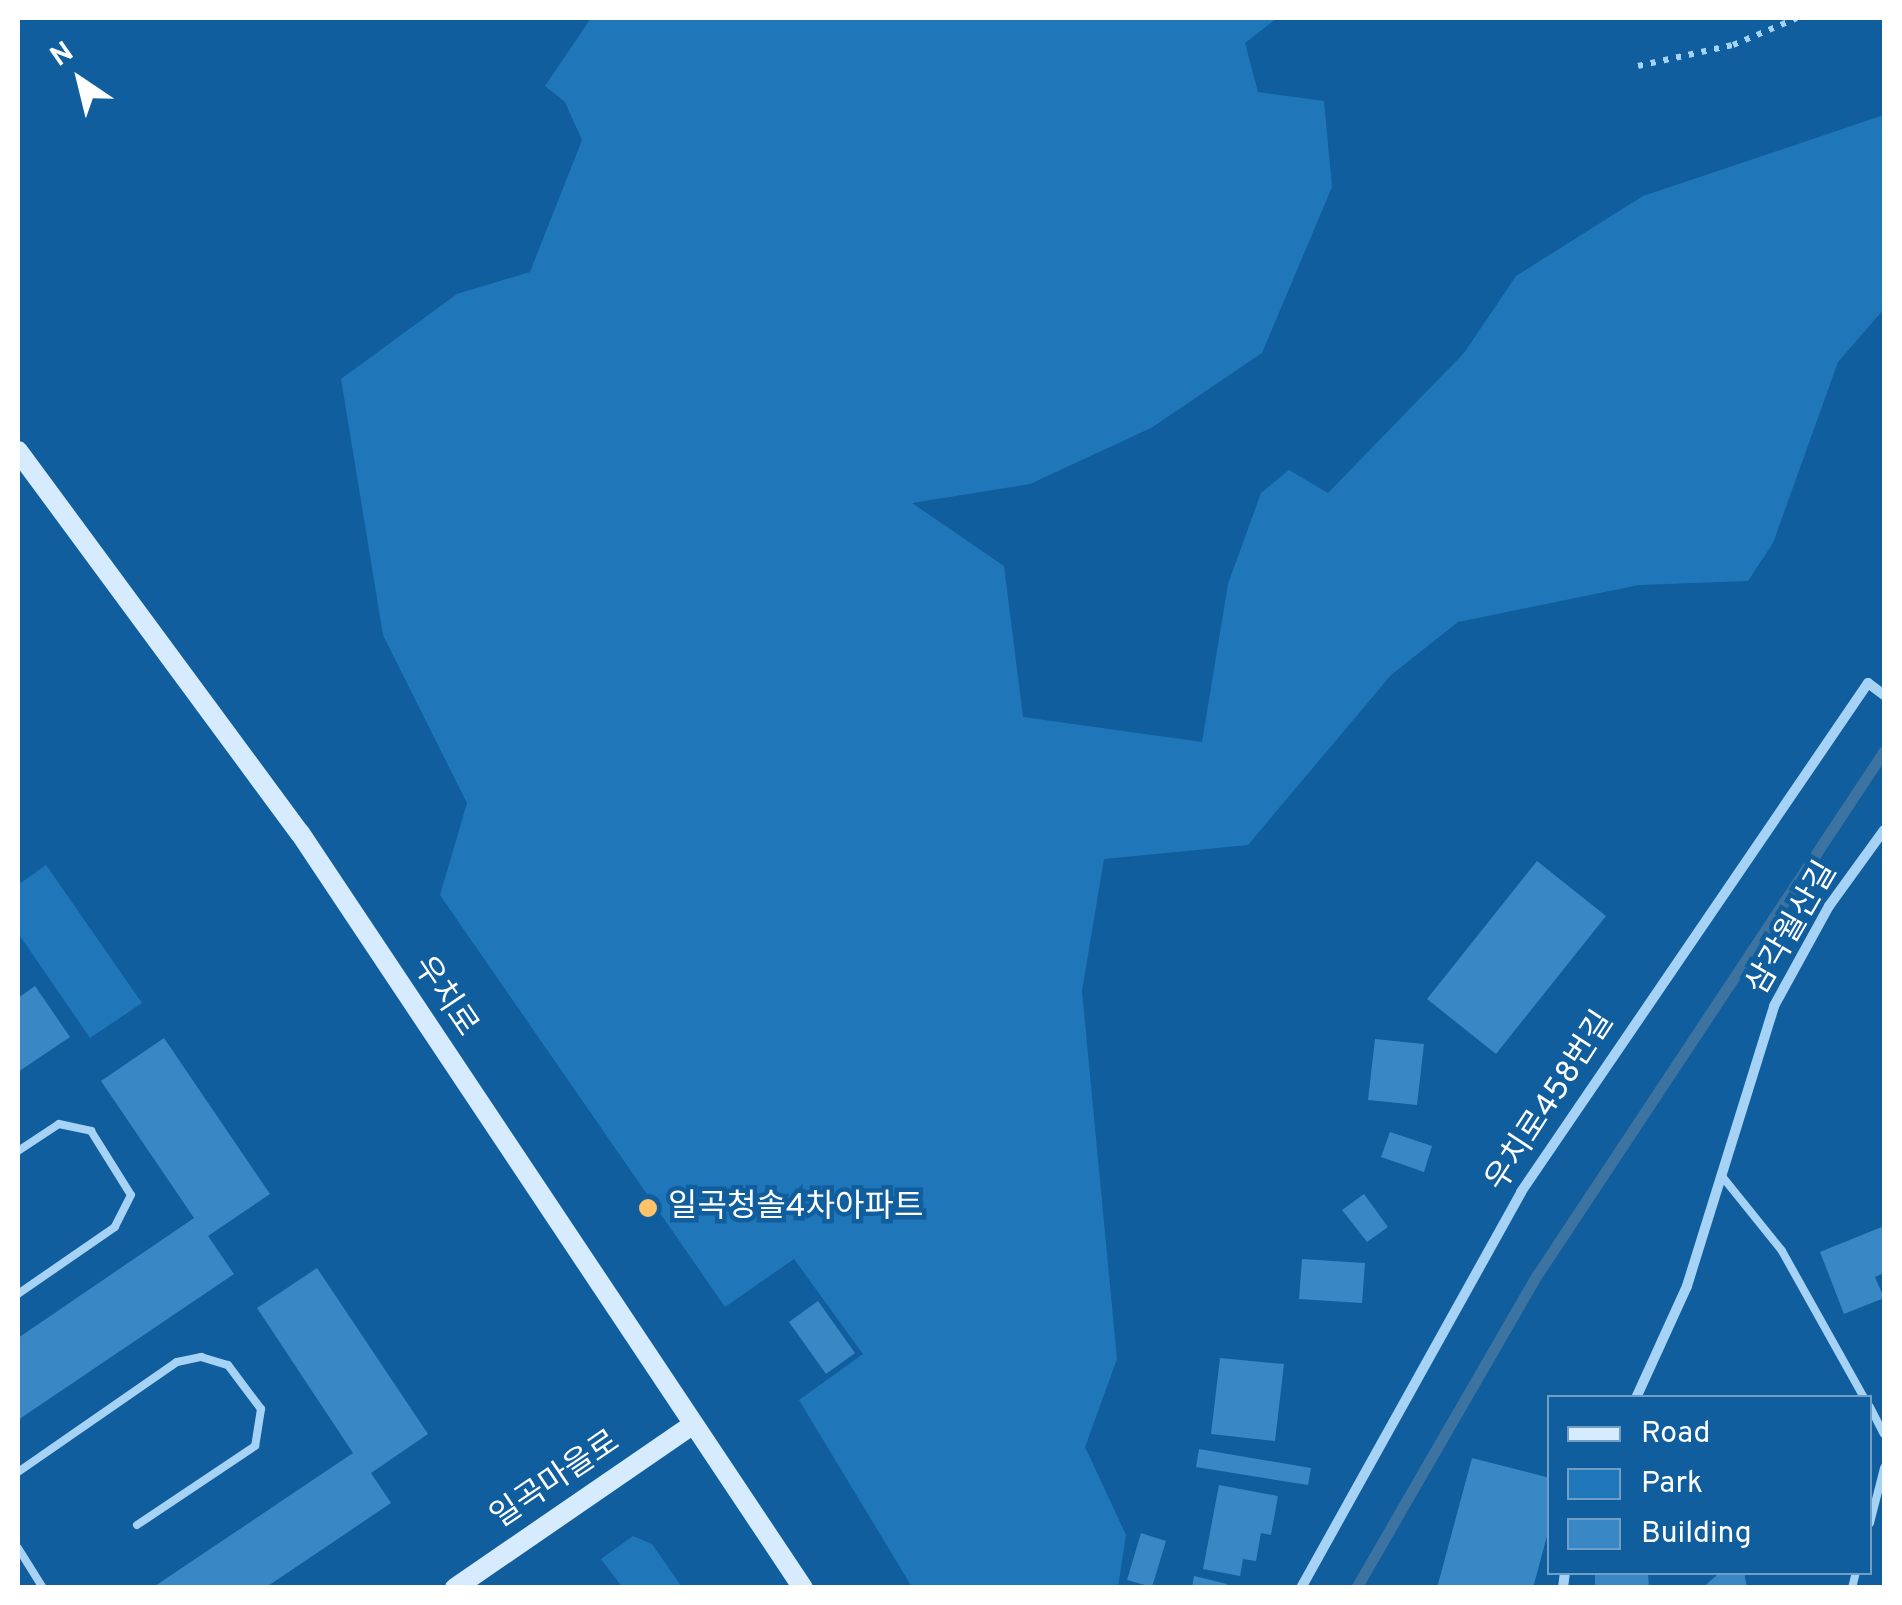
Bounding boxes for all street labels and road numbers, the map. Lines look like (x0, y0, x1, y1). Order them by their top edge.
street label: 삼각월산길 (1740, 856, 1846, 1002)
street label: 우치로 (403, 950, 485, 1044)
street label: 우치로458번길 (1479, 1005, 1623, 1199)
street label: 일곡마을로 (484, 1424, 628, 1538)

